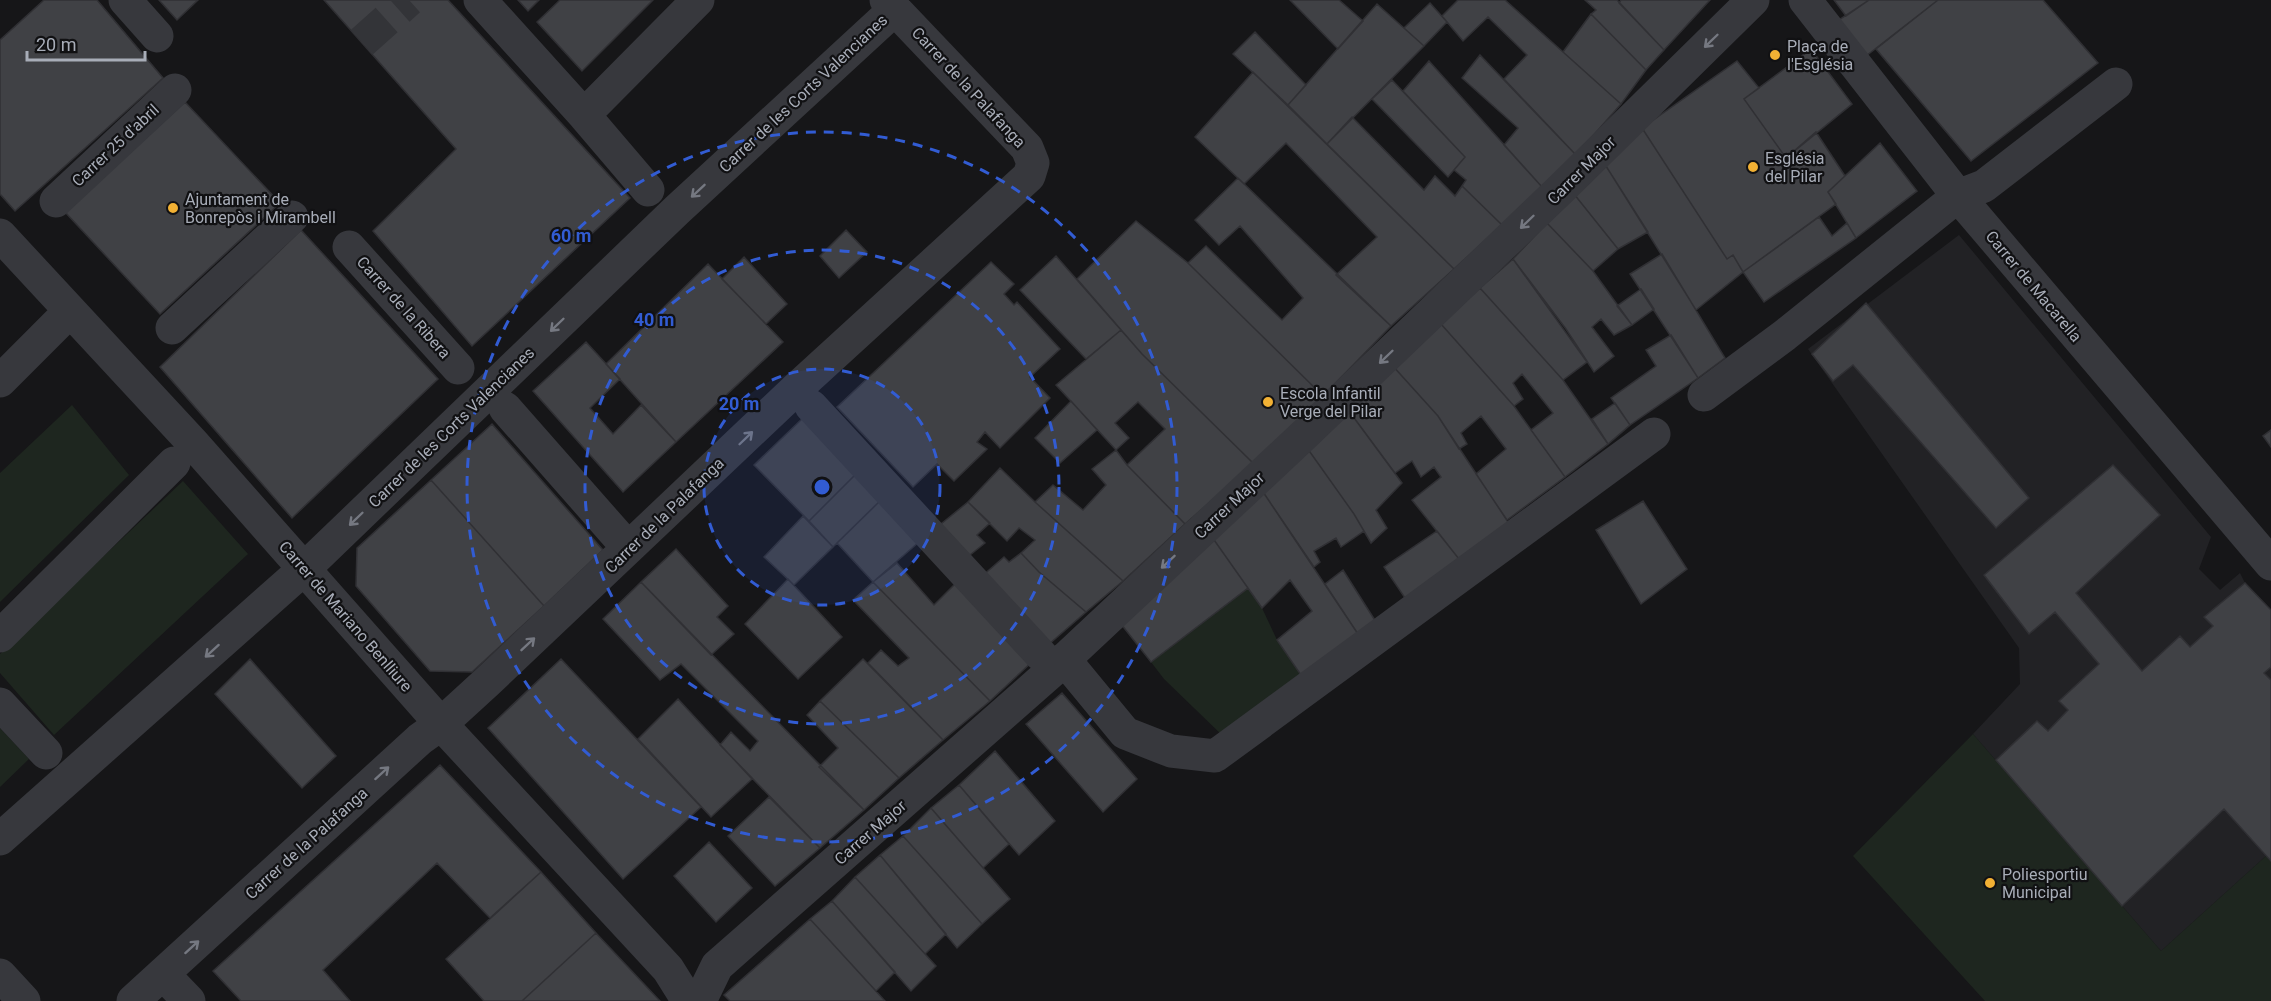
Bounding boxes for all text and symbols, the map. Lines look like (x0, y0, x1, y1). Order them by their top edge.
street label: Carrer de les Corts Valencianes (715, 10, 891, 176)
street label: Carrer de la Palafanga (908, 23, 1029, 152)
scale bar (27, 24, 146, 62)
text: 20 m (36, 34, 76, 55)
one-way arrow (1704, 34, 1719, 48)
place label: Plaça de l'Església (1787, 37, 1853, 74)
marker: Plaça de l'Església (1768, 48, 1782, 62)
street label: Carrer 25 d'abril (68, 100, 163, 190)
street label: Carrer Major (1543, 132, 1620, 208)
place label: Església del Pilar (1765, 149, 1825, 186)
marker: Església del Pilar (1746, 160, 1760, 174)
one-way arrow (690, 184, 705, 198)
place label: Ajuntament de Bonrepòs i Mirambell (185, 190, 336, 227)
marker: Ajuntament de Bonrepòs i Mirambell (166, 201, 180, 215)
one-way arrow (1520, 215, 1535, 229)
text: 60 m (551, 225, 591, 246)
street label: Carrer de Macarella (1982, 227, 2086, 346)
street label: Carrer de la Ribera (353, 252, 454, 362)
text: 40 m (634, 309, 674, 330)
one-way arrow (549, 318, 564, 333)
street label: Carrer de les Corts Valencianes (365, 343, 538, 512)
one-way arrow (1379, 349, 1394, 364)
place label: Escola Infantil Verge del Pilar (1280, 384, 1383, 421)
text: 20 m (719, 393, 759, 414)
marker: Escola Infantil Verge del Pilar (1261, 395, 1275, 409)
one-way arrow (738, 430, 753, 445)
street label: Carrer de la Palafanga (601, 454, 728, 577)
street label: Carrer Major (1190, 468, 1269, 543)
centre of rings (812, 477, 832, 497)
one-way arrow (348, 512, 363, 526)
street label: Carrer de Mariano Benlliure (275, 537, 416, 696)
one-way arrow (1160, 555, 1175, 569)
one-way arrow (520, 637, 535, 651)
one-way arrow (205, 644, 220, 658)
one-way arrow (375, 766, 390, 780)
street label: Carrer de la Palafanga (241, 784, 371, 903)
street label: Carrer Major (831, 796, 910, 869)
place label: Poliesportiu Municipal (2002, 865, 2088, 902)
marker: Poliesportiu Municipal (1983, 876, 1997, 890)
one-way arrow (184, 941, 199, 955)

